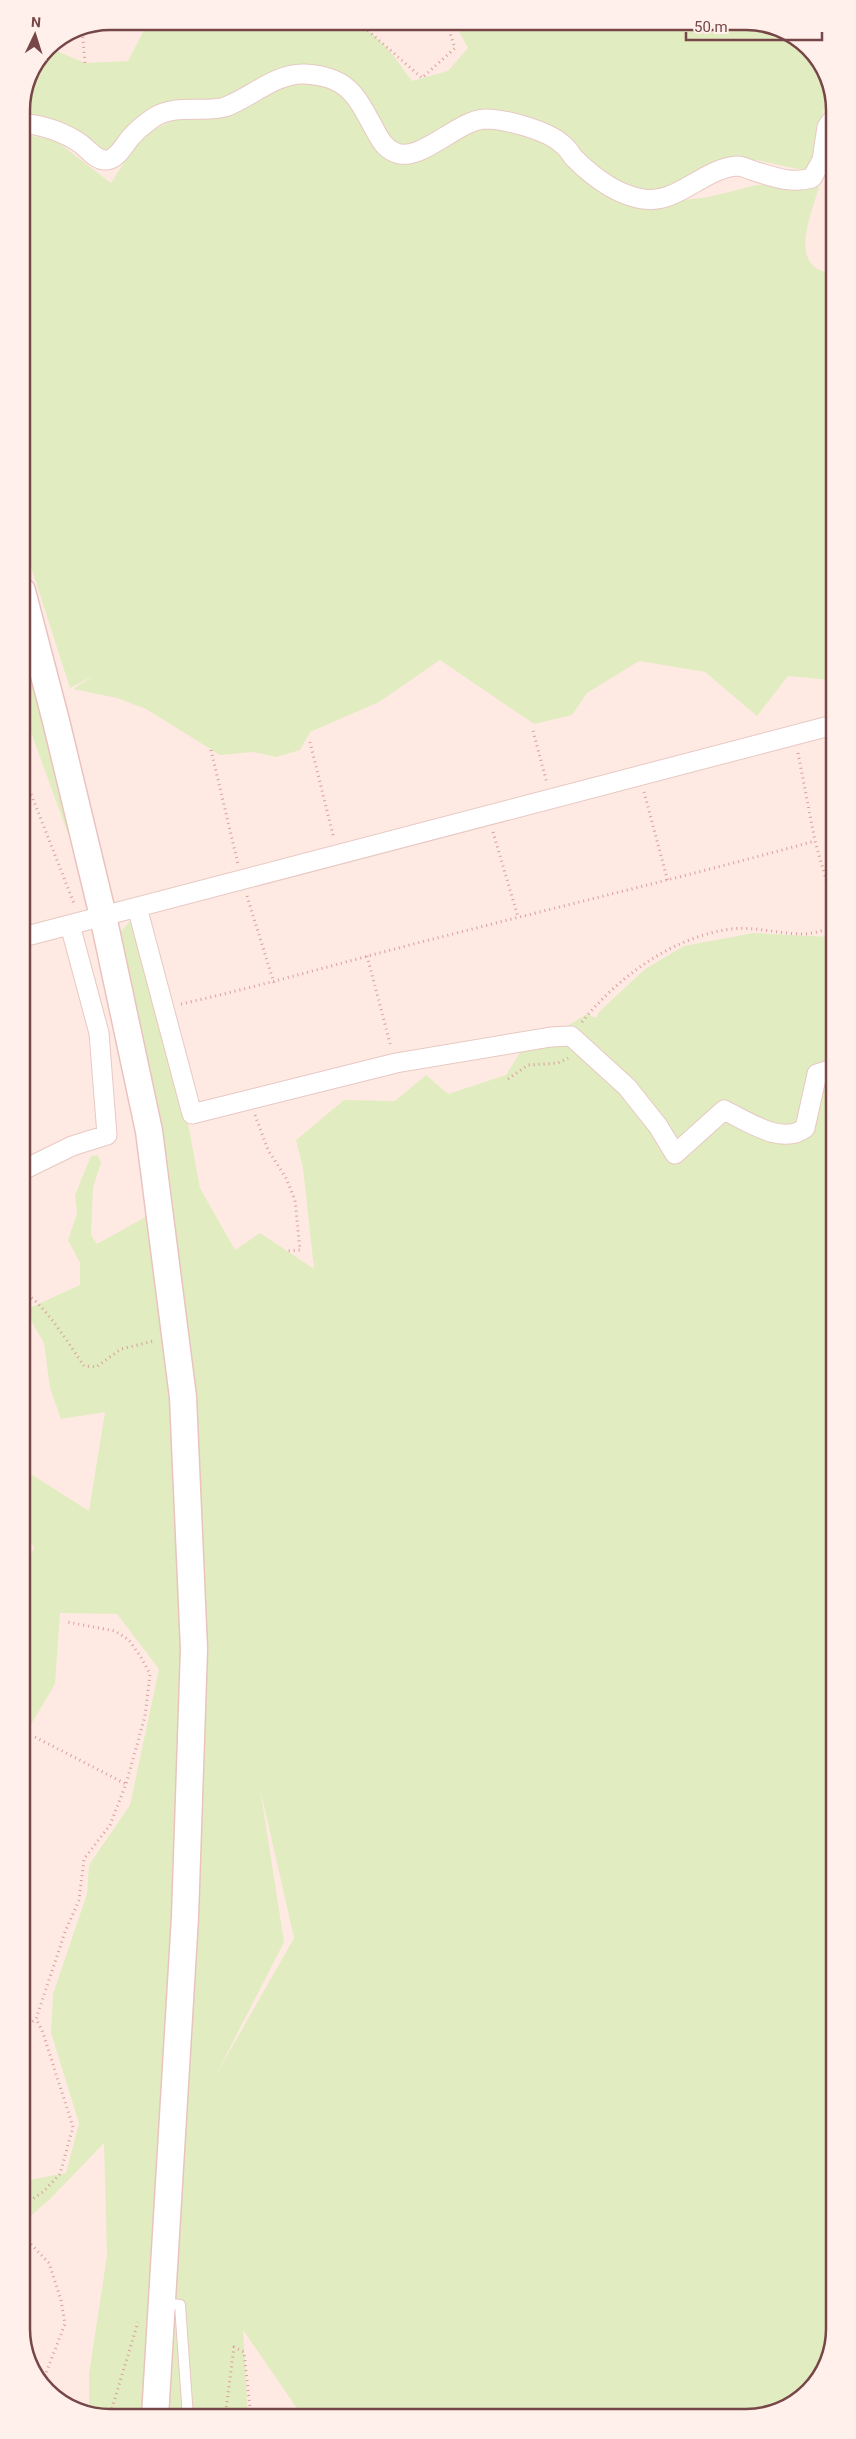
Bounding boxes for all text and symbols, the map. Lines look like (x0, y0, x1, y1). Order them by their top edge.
north arrow (10, 10, 60, 60)
scale bar (686, 10, 822, 42)
text: N (30, 14, 41, 30)
text: 50 m (694, 18, 728, 36)

